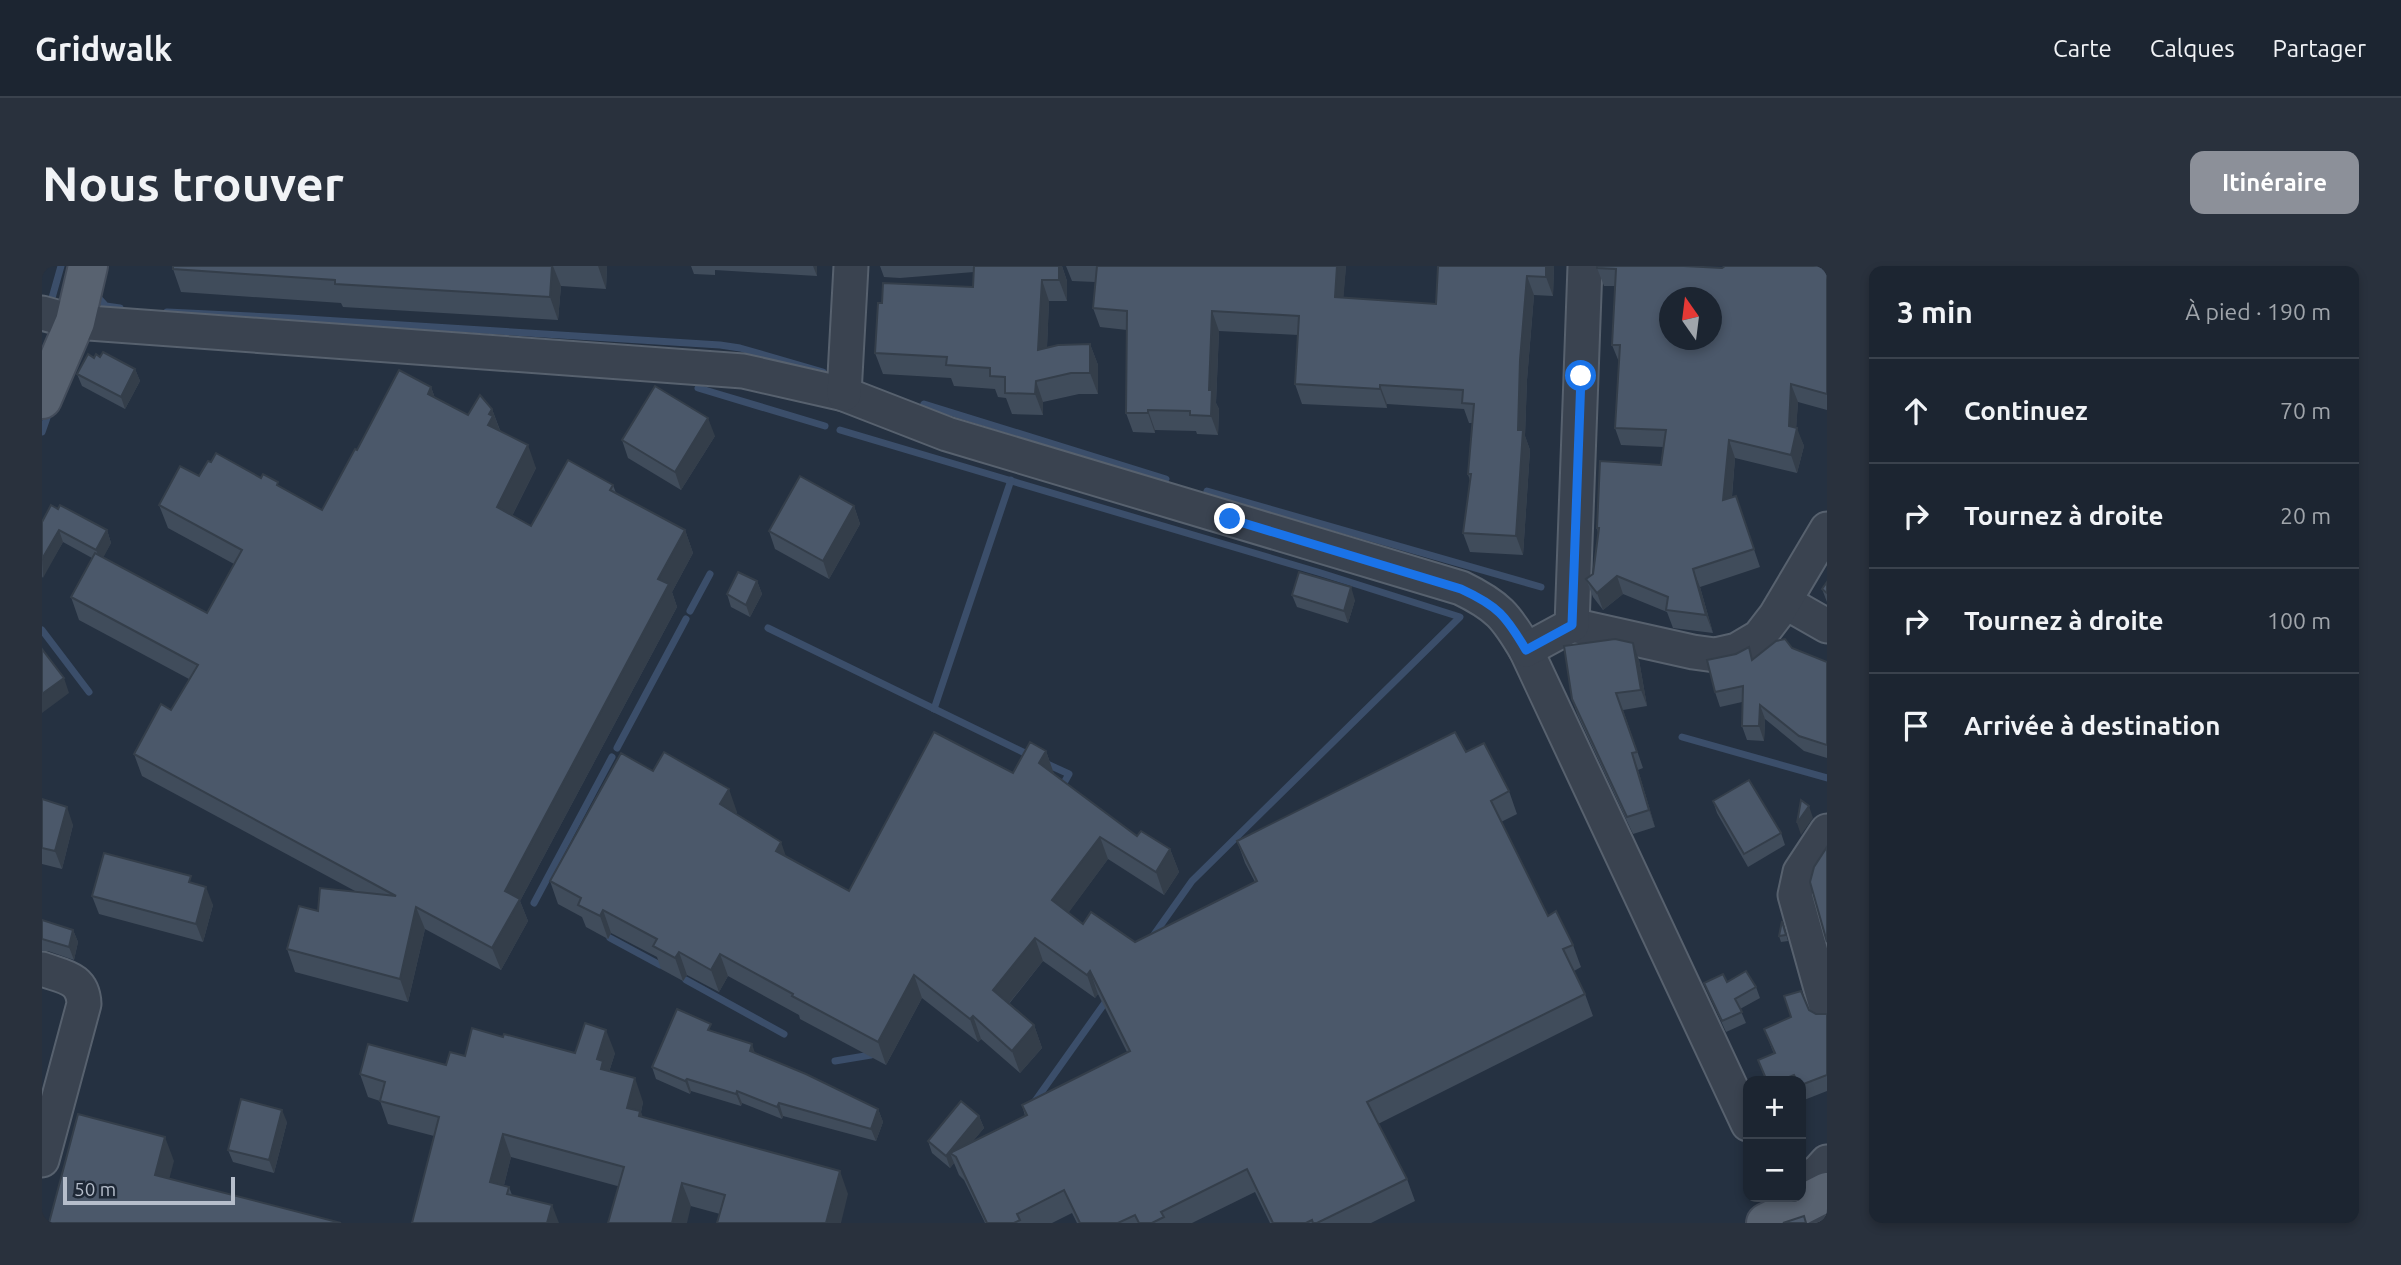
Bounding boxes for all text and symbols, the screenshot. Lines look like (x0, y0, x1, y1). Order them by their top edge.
text: Gridwalk (35, 30, 172, 67)
text: Carte (2053, 35, 2112, 62)
text: Calques (2150, 35, 2235, 62)
text: Partager (2273, 35, 2366, 62)
button: Itinéraire (2190, 151, 2359, 214)
text: Nous trouver (42, 155, 344, 210)
north arrow (1659, 287, 1722, 350)
text: 3 min (1897, 295, 1973, 329)
text: À pied · 190 m (2185, 299, 2331, 324)
route start (1565, 360, 1596, 391)
icon: ahead (1897, 392, 1935, 430)
text: Continuez (1964, 396, 2088, 425)
text: 70 m (2280, 398, 2331, 423)
icon: right (1897, 497, 1935, 535)
text: Tournez à droite (1964, 501, 2163, 530)
route end (1214, 503, 1245, 534)
text: 20 m (2280, 503, 2331, 528)
icon: right (1897, 602, 1935, 640)
text: Tournez à droite (1964, 606, 2163, 635)
text: 100 m (2267, 608, 2331, 633)
icon: arrive (1897, 707, 1935, 745)
text: Arrivée à destination (1964, 711, 2220, 740)
map controls (1743, 1076, 1806, 1202)
button: + (1743, 1076, 1806, 1139)
button: − (1743, 1139, 1806, 1202)
scale bar (63, 1174, 234, 1206)
text: 50 m (74, 1178, 116, 1200)

